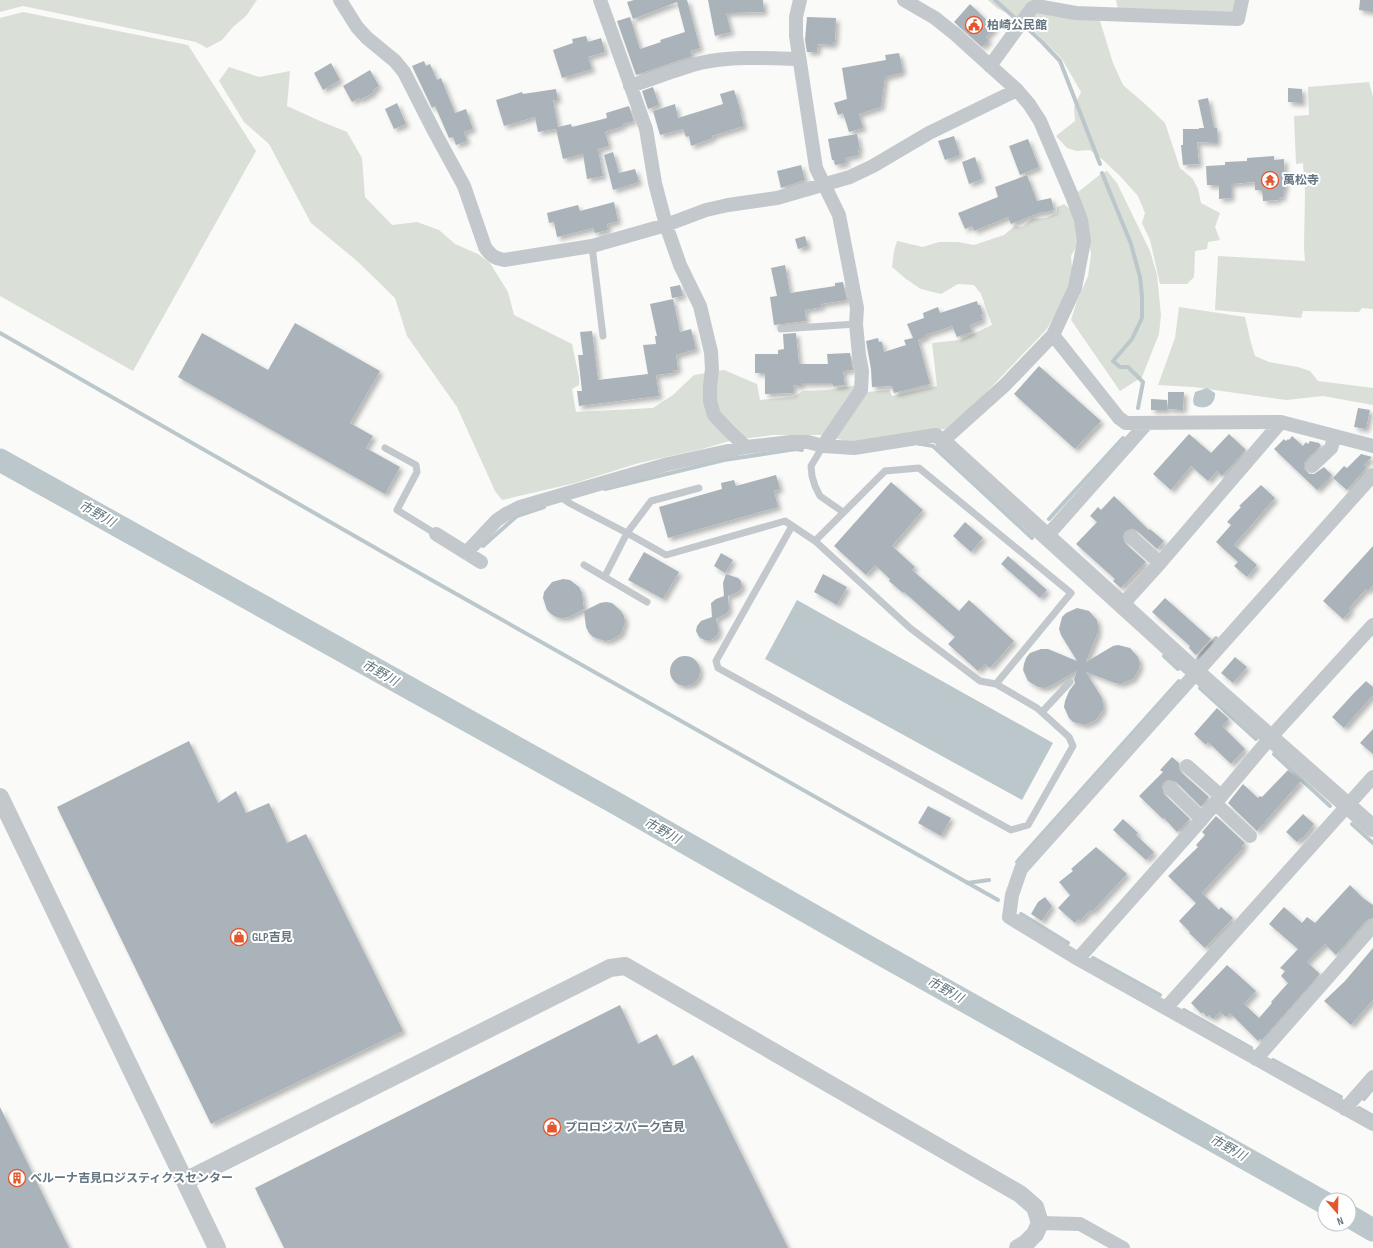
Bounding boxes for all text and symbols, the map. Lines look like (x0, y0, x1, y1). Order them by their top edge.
public building icon: 柏崎公民館 (964, 15, 984, 35)
place label: 柏崎公民館 (987, 18, 1047, 33)
temple icon: 萬松寺 (1260, 170, 1280, 190)
place label: 萬松寺 (1283, 173, 1319, 188)
water label: 市野川 (76, 498, 120, 531)
water label: 市野川 (359, 657, 403, 690)
water label: 市野川 (641, 815, 685, 848)
shop icon: GLP吉見 (229, 927, 249, 947)
place label: GLP吉見 (252, 930, 292, 945)
water label: 市野川 (924, 974, 968, 1007)
shop icon: プロロジスパーク吉見 (542, 1117, 562, 1137)
place label: プロロジスパーク吉見 (565, 1120, 685, 1135)
water label: 市野川 (1207, 1132, 1251, 1165)
building icon: ベルーナ吉見ロジスティクスセンター (7, 1168, 27, 1188)
place label: ベルーナ吉見ロジスティクスセンター (30, 1171, 233, 1186)
north arrow (1317, 1192, 1357, 1232)
text: N (1335, 1214, 1345, 1228)

